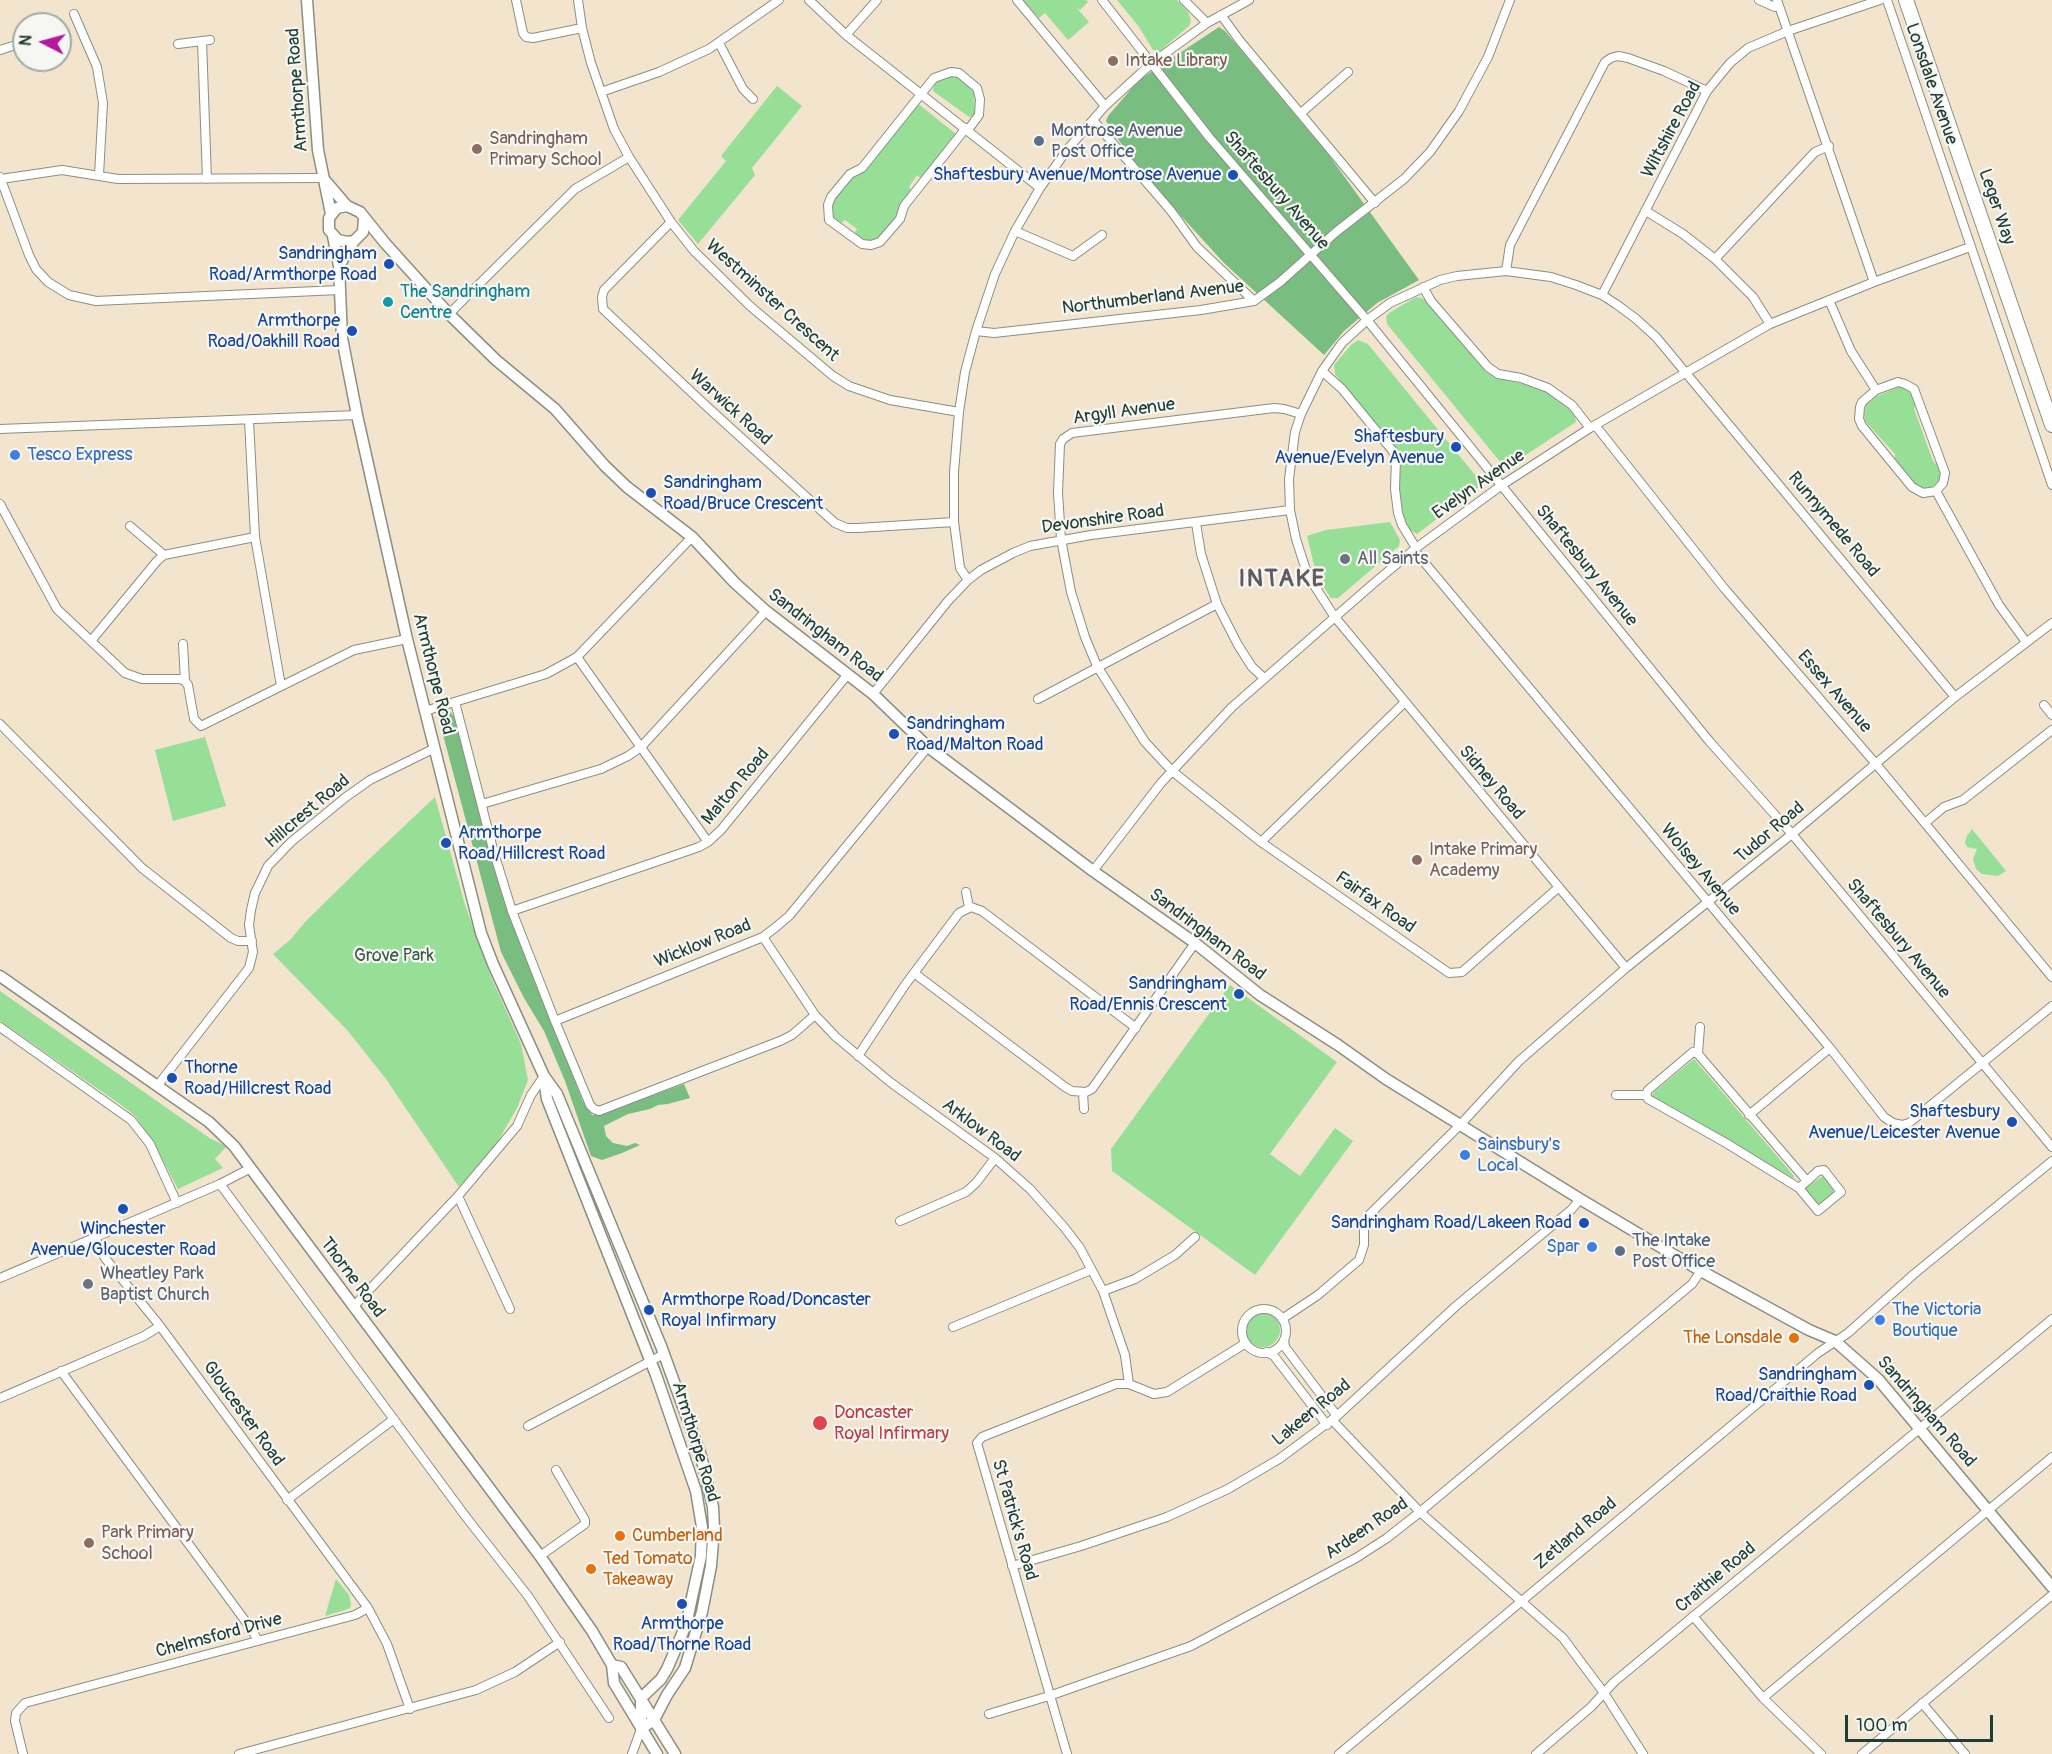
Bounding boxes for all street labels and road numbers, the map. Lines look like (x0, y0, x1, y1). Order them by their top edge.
street label: Lonsdale Avenue (1900, 20, 1962, 148)
street label: Armthorpe Road (283, 27, 313, 153)
street label: Wiltshire Road (1638, 78, 1706, 182)
street label: Shaftesbury Avenue (1219, 127, 1333, 255)
street label: Leger Way (1973, 166, 2019, 248)
street label: Westminster Crescent (701, 235, 843, 367)
street label: Northumberland Avenue (1061, 276, 1245, 320)
street label: Warwick Road (684, 365, 776, 451)
street label: Argyll Avenue (1072, 394, 1176, 430)
street label: Evelyn Avenue (1429, 445, 1529, 525)
street label: Runnymede Road (1783, 468, 1883, 582)
street label: Devonshire Road (1040, 501, 1166, 539)
street label: Shaftesbury Avenue (1530, 501, 1642, 631)
street label: Sandringham Road (763, 584, 887, 688)
street label: Armthorpe Road (407, 611, 459, 737)
street label: Essex Avenue (1792, 646, 1876, 738)
street label: Sidney Road (1454, 741, 1528, 825)
street label: Malton Road (698, 744, 774, 830)
street label: Hillcrest Road (261, 770, 355, 854)
street label: Tudor Road (1731, 798, 1809, 868)
street label: Wolsey Avenue (1655, 820, 1745, 920)
street label: Fairfax Road (1331, 868, 1419, 938)
street label: Shaftesbury Avenue (1842, 875, 1954, 1003)
street label: Sandringham Road (1145, 884, 1269, 986)
street label: Wicklow Road (652, 915, 754, 973)
street label: Arklow Road (937, 1094, 1025, 1168)
street label: Thorne Road (315, 1234, 389, 1322)
street label: Sandringham Road (1872, 1352, 1980, 1472)
street label: Gloucester Road (198, 1357, 288, 1471)
street label: Lakeen Road (1268, 1375, 1356, 1451)
street label: Armthorpe Road (666, 1379, 724, 1505)
street label: St Patrick's Road (986, 1457, 1042, 1583)
street label: Ardeen Road (1321, 1493, 1413, 1565)
street label: Zetland Road (1530, 1493, 1622, 1575)
street label: Craithie Road (1671, 1538, 1761, 1618)
street label: Chelmsford Drive (154, 1609, 284, 1663)

